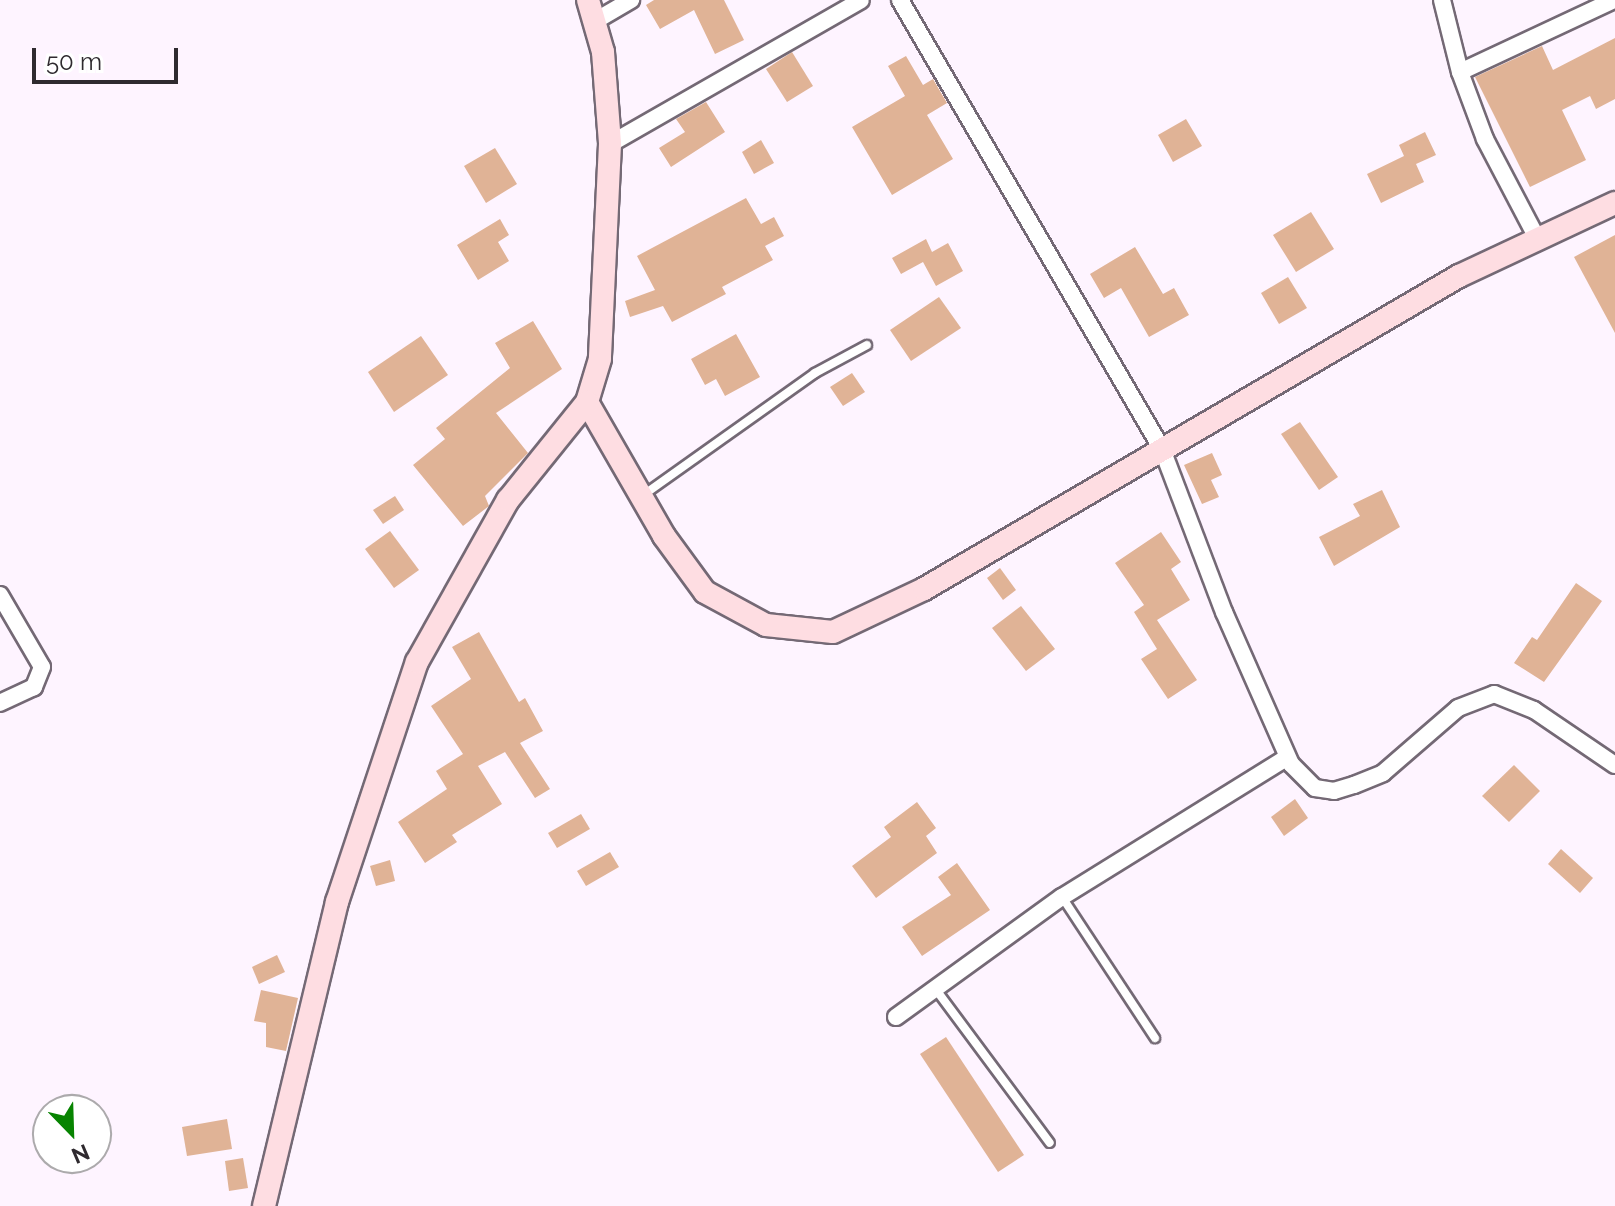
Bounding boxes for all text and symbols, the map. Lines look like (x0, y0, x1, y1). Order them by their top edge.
scale bar (36, 32, 182, 82)
text: 50 m (46, 47, 102, 76)
north arrow (32, 1094, 112, 1174)
text: N (68, 1139, 93, 1169)

